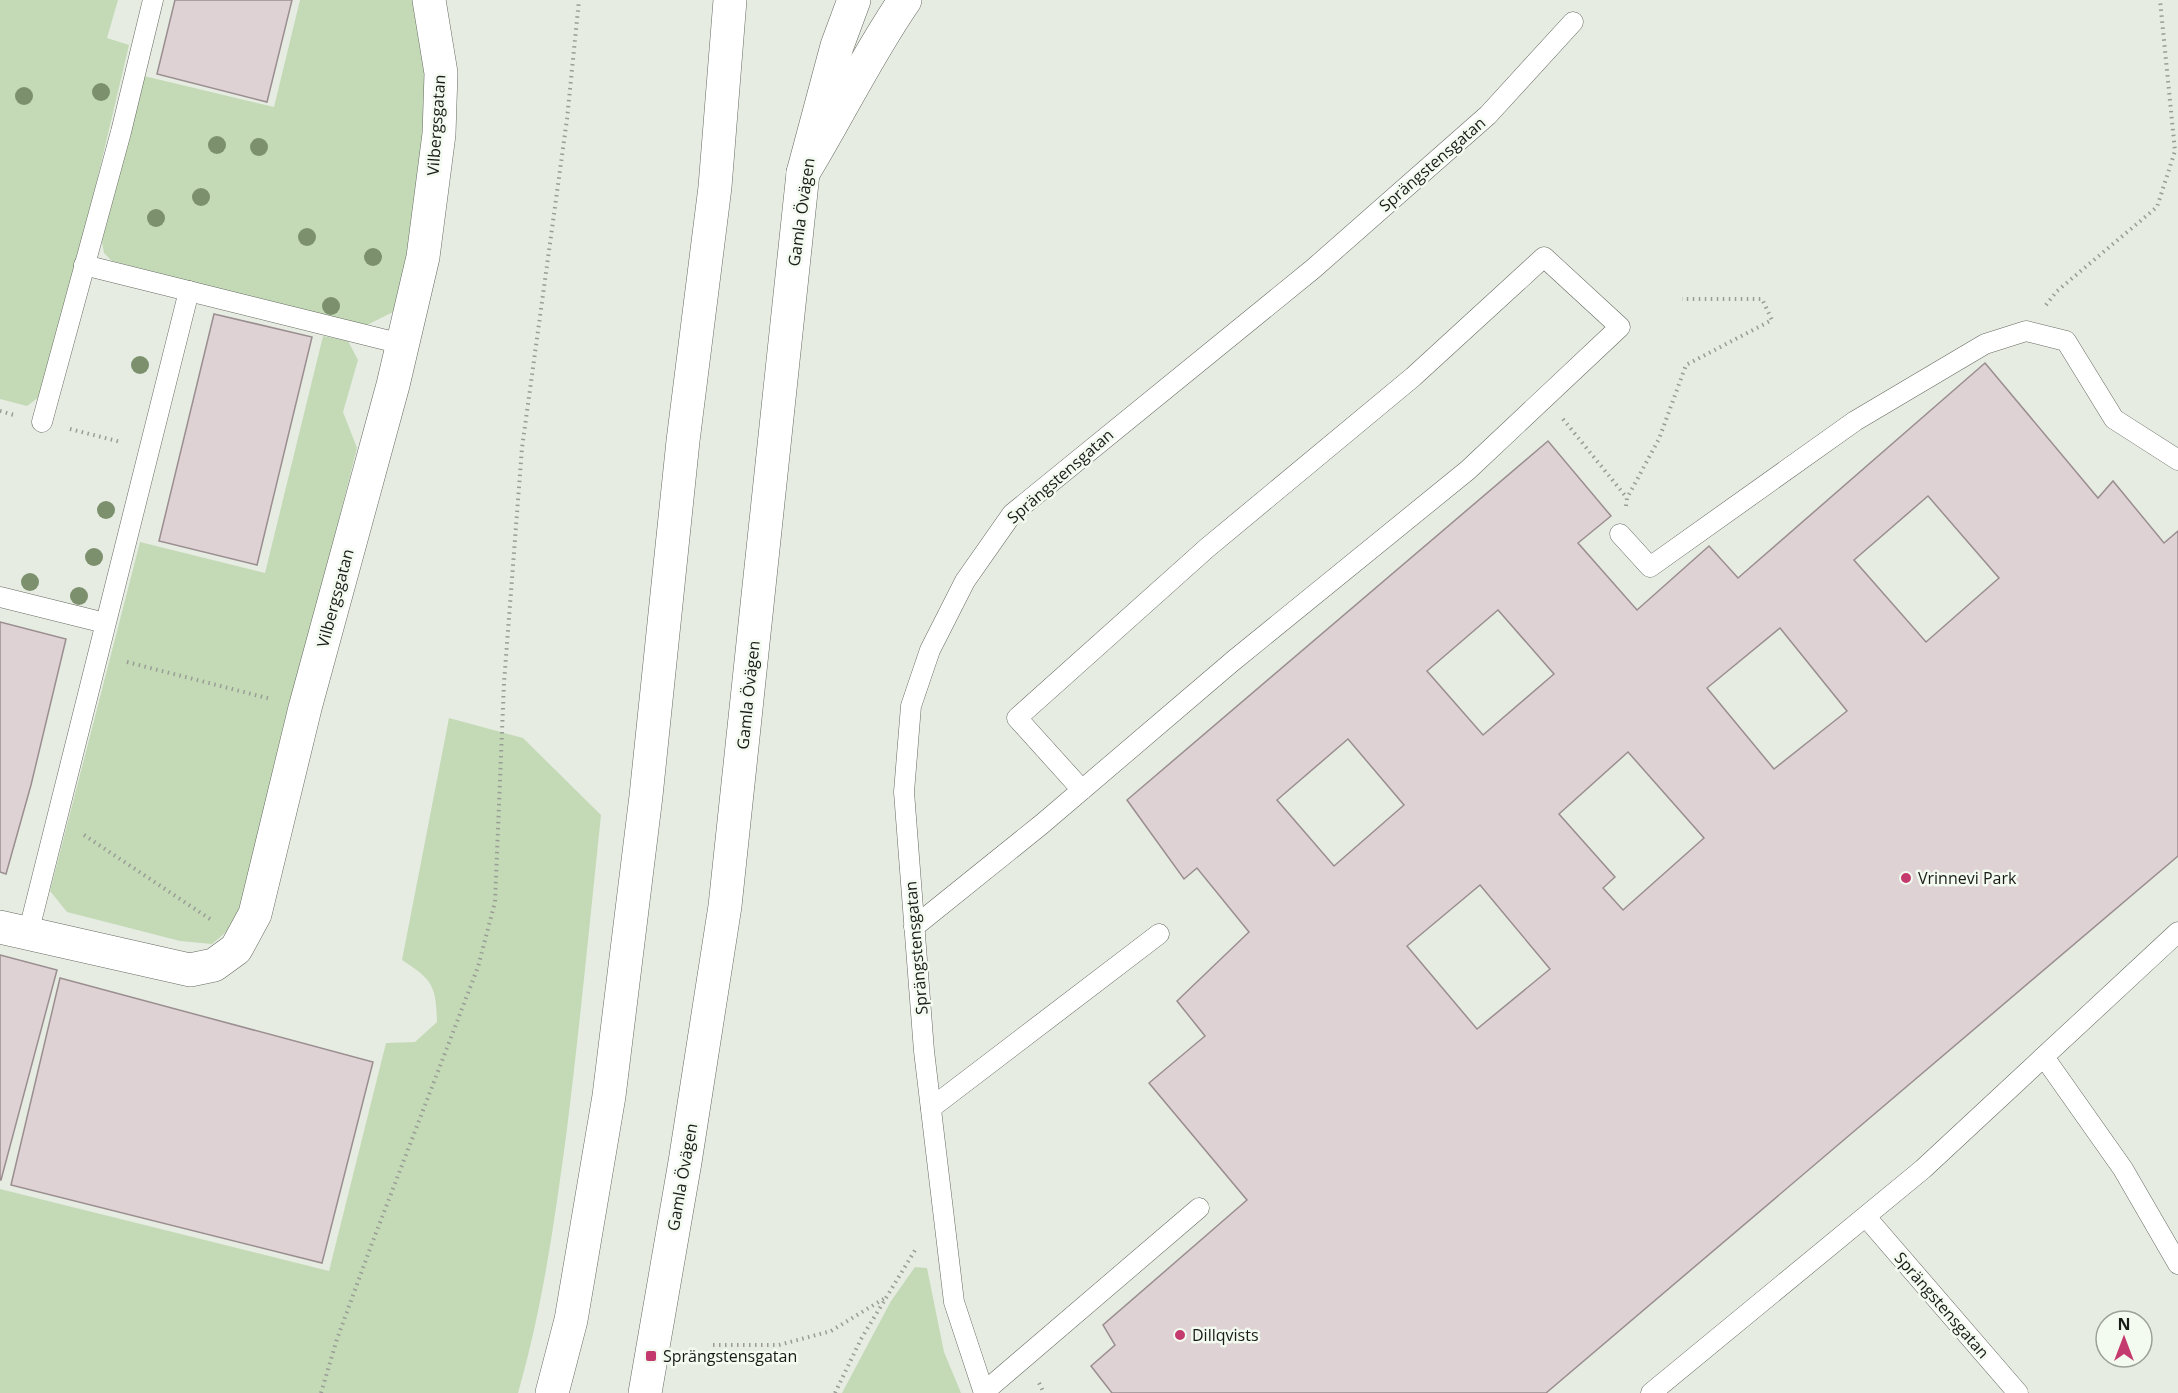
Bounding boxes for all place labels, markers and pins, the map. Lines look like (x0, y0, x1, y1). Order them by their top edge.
place label: Vrinnevi Park (1918, 867, 2017, 889)
marker: Vrinnevi Park (1899, 871, 1913, 885)
place label: Dillqvists (1192, 1324, 1259, 1346)
marker: Dillqvists (1173, 1328, 1187, 1342)
place label: Sprängstensgatan (663, 1345, 797, 1367)
marker: Sprängstensgatan (644, 1349, 658, 1363)

